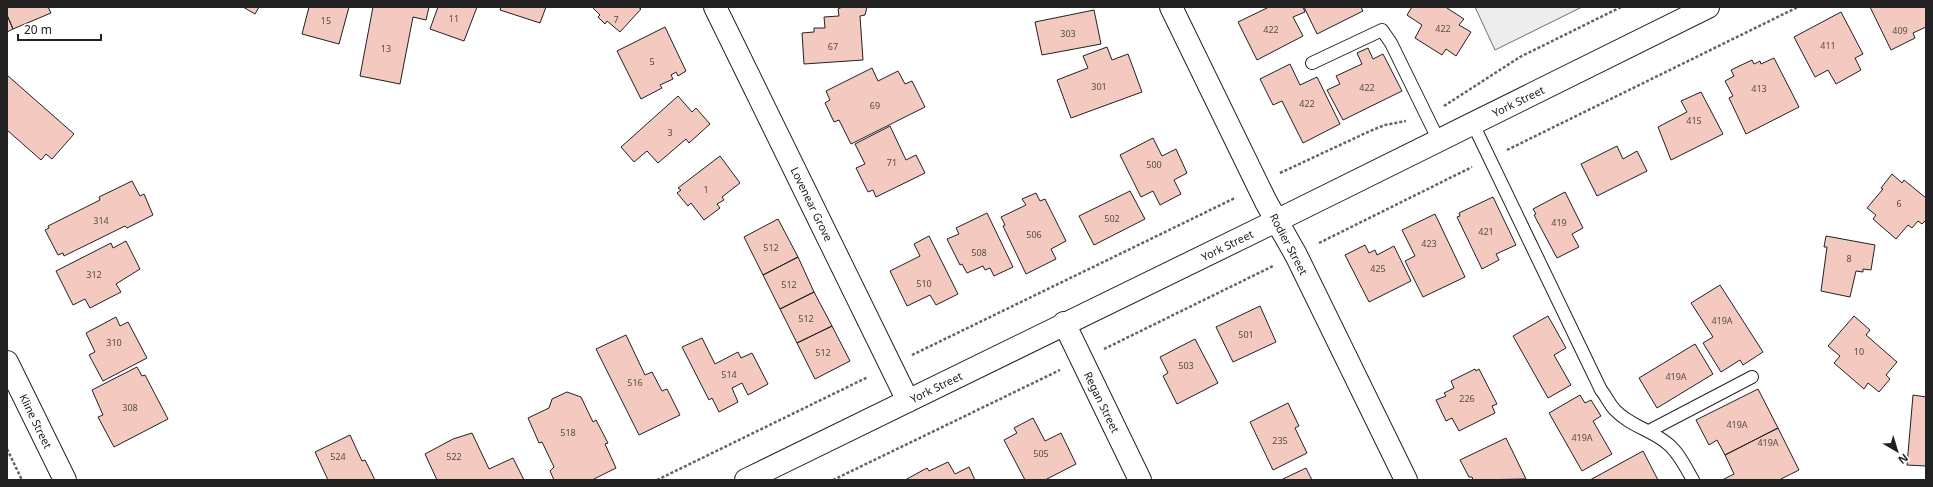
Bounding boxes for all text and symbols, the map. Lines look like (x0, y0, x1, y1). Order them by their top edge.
house number: 11 (449, 12, 459, 25)
house number: 7 (613, 13, 619, 26)
house number: 15 (321, 14, 331, 27)
scale bar (18, 16, 101, 42)
text: 20 m (24, 21, 52, 38)
house number: 422 (1435, 22, 1451, 35)
house number: 422 (1263, 23, 1279, 36)
house number: 409 (1892, 24, 1908, 37)
house number: 303 (1060, 27, 1076, 40)
house number: 411 (1820, 39, 1836, 52)
house number: 67 (828, 40, 838, 53)
house number: 13 (381, 42, 391, 55)
house number: 5 (649, 55, 655, 68)
house number: 301 (1091, 80, 1107, 93)
house number: 422 (1359, 81, 1375, 94)
street label: York Street (1489, 82, 1547, 120)
house number: 413 (1751, 82, 1767, 95)
house number: 422 (1299, 97, 1315, 110)
house number: 69 (870, 99, 880, 112)
house number: 415 (1686, 114, 1702, 127)
house number: 3 (667, 126, 673, 139)
house number: 71 (887, 156, 897, 169)
house number: 500 (1146, 158, 1162, 171)
street label: Lovenear Grove (787, 164, 837, 244)
house number: 1 (703, 183, 709, 196)
house number: 6 (1896, 197, 1902, 210)
street label: Rodier Street (1267, 211, 1311, 277)
house number: 502 (1104, 212, 1120, 225)
house number: 314 (93, 214, 109, 227)
house number: 419 (1551, 216, 1567, 229)
house number: 421 (1478, 225, 1494, 238)
street label: York Street (1198, 226, 1256, 264)
house number: 506 (1026, 228, 1042, 241)
house number: 423 (1421, 237, 1437, 250)
house number: 512 (763, 241, 779, 254)
house number: 508 (971, 246, 987, 259)
house number: 8 (1846, 252, 1852, 265)
house number: 425 (1370, 262, 1386, 275)
house number: 312 (86, 268, 102, 281)
house number: 510 (916, 277, 932, 290)
house number: 512 (781, 278, 797, 291)
house number: 512 (798, 312, 814, 325)
house number: 419A (1711, 314, 1733, 327)
house number: 501 (1238, 328, 1254, 341)
house number: 310 (106, 336, 122, 349)
house number: 10 (1854, 345, 1864, 358)
house number: 512 (815, 346, 831, 359)
house number: 503 (1178, 359, 1194, 372)
house number: 514 (721, 368, 737, 381)
street label: York Street (907, 368, 965, 406)
street label: Regan Street (1081, 369, 1123, 435)
house number: 419A (1665, 370, 1687, 383)
house number: 516 (627, 376, 643, 389)
street label: Kline Street (16, 391, 56, 451)
house number: 226 (1459, 392, 1475, 405)
house number: 308 (122, 401, 138, 414)
house number: 419A (1726, 418, 1748, 431)
house number: 518 (560, 426, 576, 439)
house number: 419A (1571, 431, 1593, 444)
north arrow (1877, 431, 1917, 471)
house number: 235 (1272, 434, 1288, 447)
house number: 419A (1757, 436, 1779, 449)
house number: 505 (1033, 447, 1049, 460)
house number: 524 (330, 450, 346, 463)
house number: 522 (446, 450, 462, 463)
text: N (1895, 451, 1912, 468)

